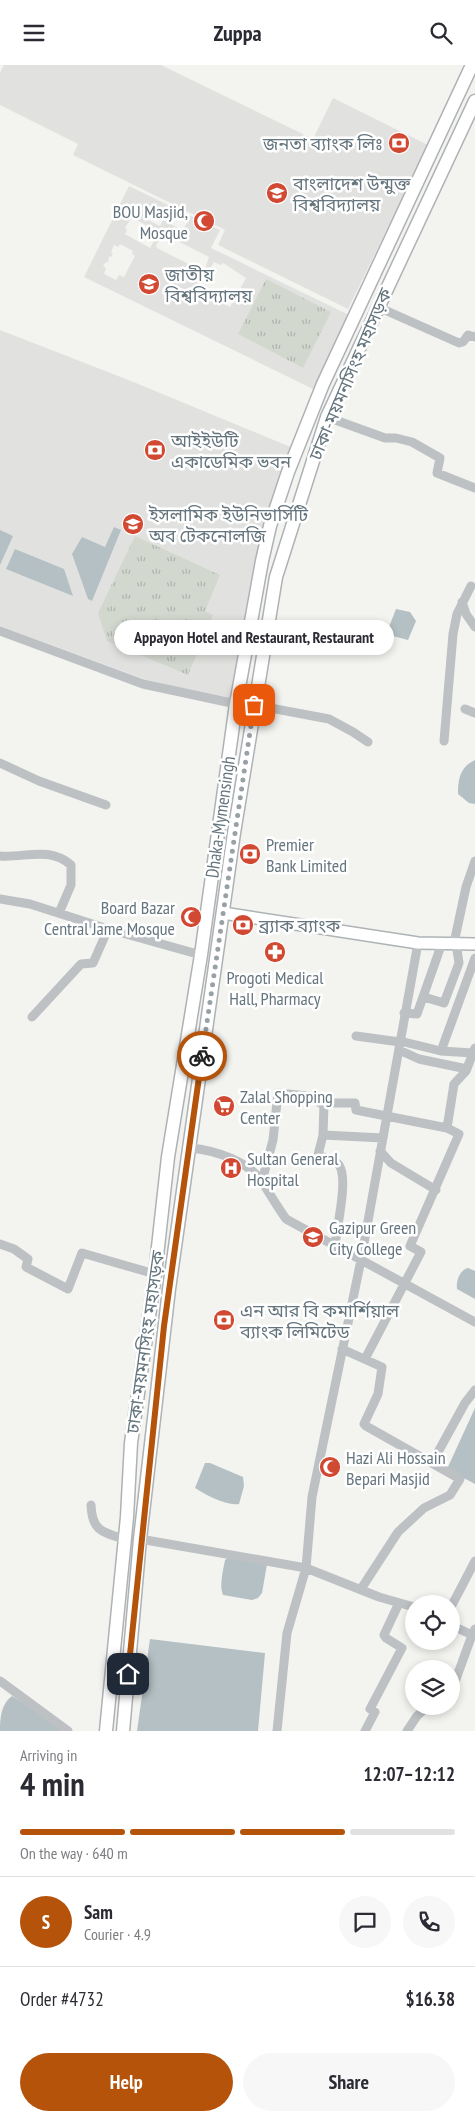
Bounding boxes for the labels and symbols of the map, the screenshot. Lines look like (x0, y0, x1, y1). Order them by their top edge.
bank icon: জনতা ব্যাংক লিঃ (387, 131, 411, 155)
place label: জনতা ব্যাংক লিঃ (262, 132, 383, 155)
place label: বাংলাদেশ উন্মুক্ত বিশ্ববিদ্যালয় (292, 172, 411, 216)
school or university icon: বাংলাদেশ উন্মুক্ত বিশ্ববিদ্যালয় (265, 181, 289, 205)
place label: BOU Masjid, Mosque (113, 200, 188, 244)
mosque icon: BOU Masjid, Mosque (192, 209, 216, 233)
place label: জাতীয় বিশ্ববিদ্যালয় (164, 263, 253, 307)
school or university icon: জাতীয় বিশ্ববিদ্যালয় (137, 272, 161, 296)
street label: ঢাকা-ময়মনসিংহ মহাসড়ক (303, 284, 397, 464)
place label: আইইউটি একাডেমিক ভবন (170, 429, 292, 473)
bank icon: আইইউটি একাডেমিক ভবন (143, 438, 167, 462)
place label: ইসলামিক ইউনিভার্সিটি অব টেকনোলজি (148, 503, 309, 547)
school or university icon: ইসলামিক ইউনিভার্সিটি অব টেকনোলজি (121, 512, 145, 536)
callout: Appayon Hotel and Restaurant, Restaurant (114, 620, 394, 655)
pin (233, 684, 275, 726)
street label: Dhaka-Mymensingh (200, 755, 240, 879)
place label: Premier Bank Limited (266, 833, 347, 877)
bank icon: Premier Bank Limited (238, 842, 262, 866)
place label: Board Bazar Central Jame Mosque (44, 896, 175, 940)
mosque icon: Board Bazar Central Jame Mosque (179, 905, 203, 929)
bank icon: ব্র্যাক ব্যাংক (231, 913, 255, 937)
place label: ব্র্যাক ব্যাংক (258, 914, 341, 937)
pharmacy icon: Progoti Medical Hall, Pharmacy (263, 940, 287, 964)
place label: Progoti Medical Hall, Pharmacy (227, 966, 324, 1010)
courier (177, 1031, 227, 1081)
place label: Zalal Shopping Center (240, 1085, 333, 1129)
supermarket icon: Zalal Shopping Center (212, 1094, 236, 1118)
place label: Sultan General Hospital (247, 1147, 339, 1191)
hospital icon: Sultan General Hospital (219, 1156, 243, 1180)
place label: Gazipur Green City College (329, 1216, 416, 1260)
school or university icon: Gazipur Green City College (301, 1225, 325, 1249)
street label: ঢাকা-ময়মনসিংহ মহাসড়ক (121, 1249, 169, 1436)
place label: এন আর বি কমার্শিয়াল ব্যাংক লিমিটেড (239, 1299, 400, 1343)
bank icon: এন আর বি কমার্শিয়াল ব্যাংক লিমিটেড (212, 1308, 236, 1332)
place label: Hazi Ali Hossain Bepari Masjid (346, 1446, 446, 1490)
mosque icon: Hazi Ali Hossain Bepari Masjid (318, 1455, 342, 1479)
pin (107, 1653, 149, 1695)

